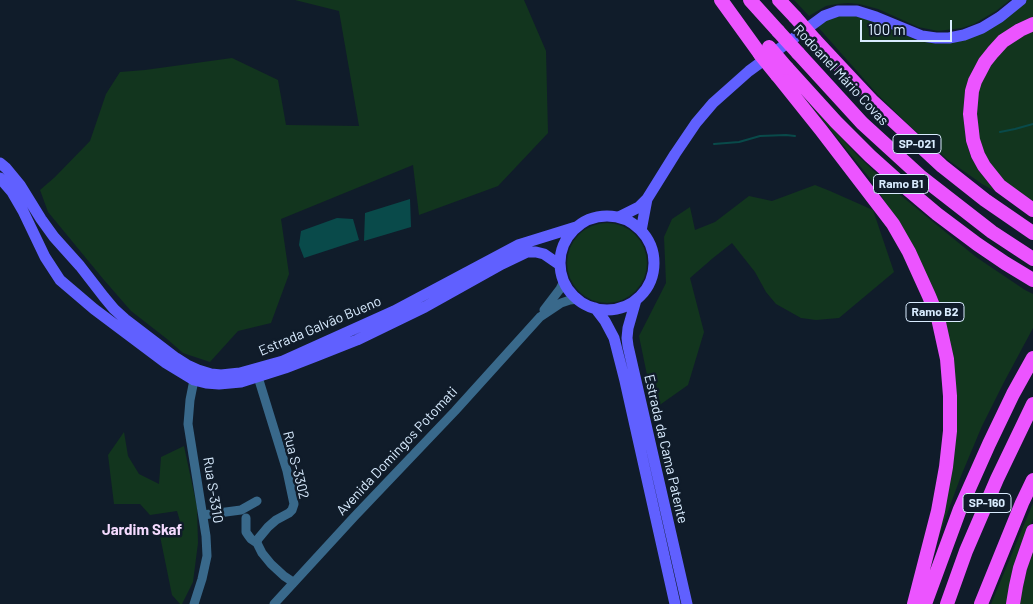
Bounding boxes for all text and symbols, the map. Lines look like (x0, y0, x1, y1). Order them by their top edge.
scale bar (863, 10, 956, 42)
text: 100 m (868, 20, 906, 38)
street label: Rodoanel Mário Covas (790, 21, 892, 129)
road number: SP-021 (893, 134, 941, 154)
road number: Ramo B1 (874, 174, 928, 193)
street label: Estrada Galvão Bueno (256, 293, 384, 359)
road number: Ramo B2 (906, 302, 964, 322)
street label: Estrada da Cama Patente (641, 373, 691, 525)
street label: Avenida Domingos Potomati (333, 383, 461, 519)
street label: Rua S-3302 (279, 429, 313, 501)
street label: Rua S-3310 (199, 456, 227, 524)
road number: SP-160 (963, 493, 1011, 512)
district label: Jardim Skaf (102, 521, 182, 539)

